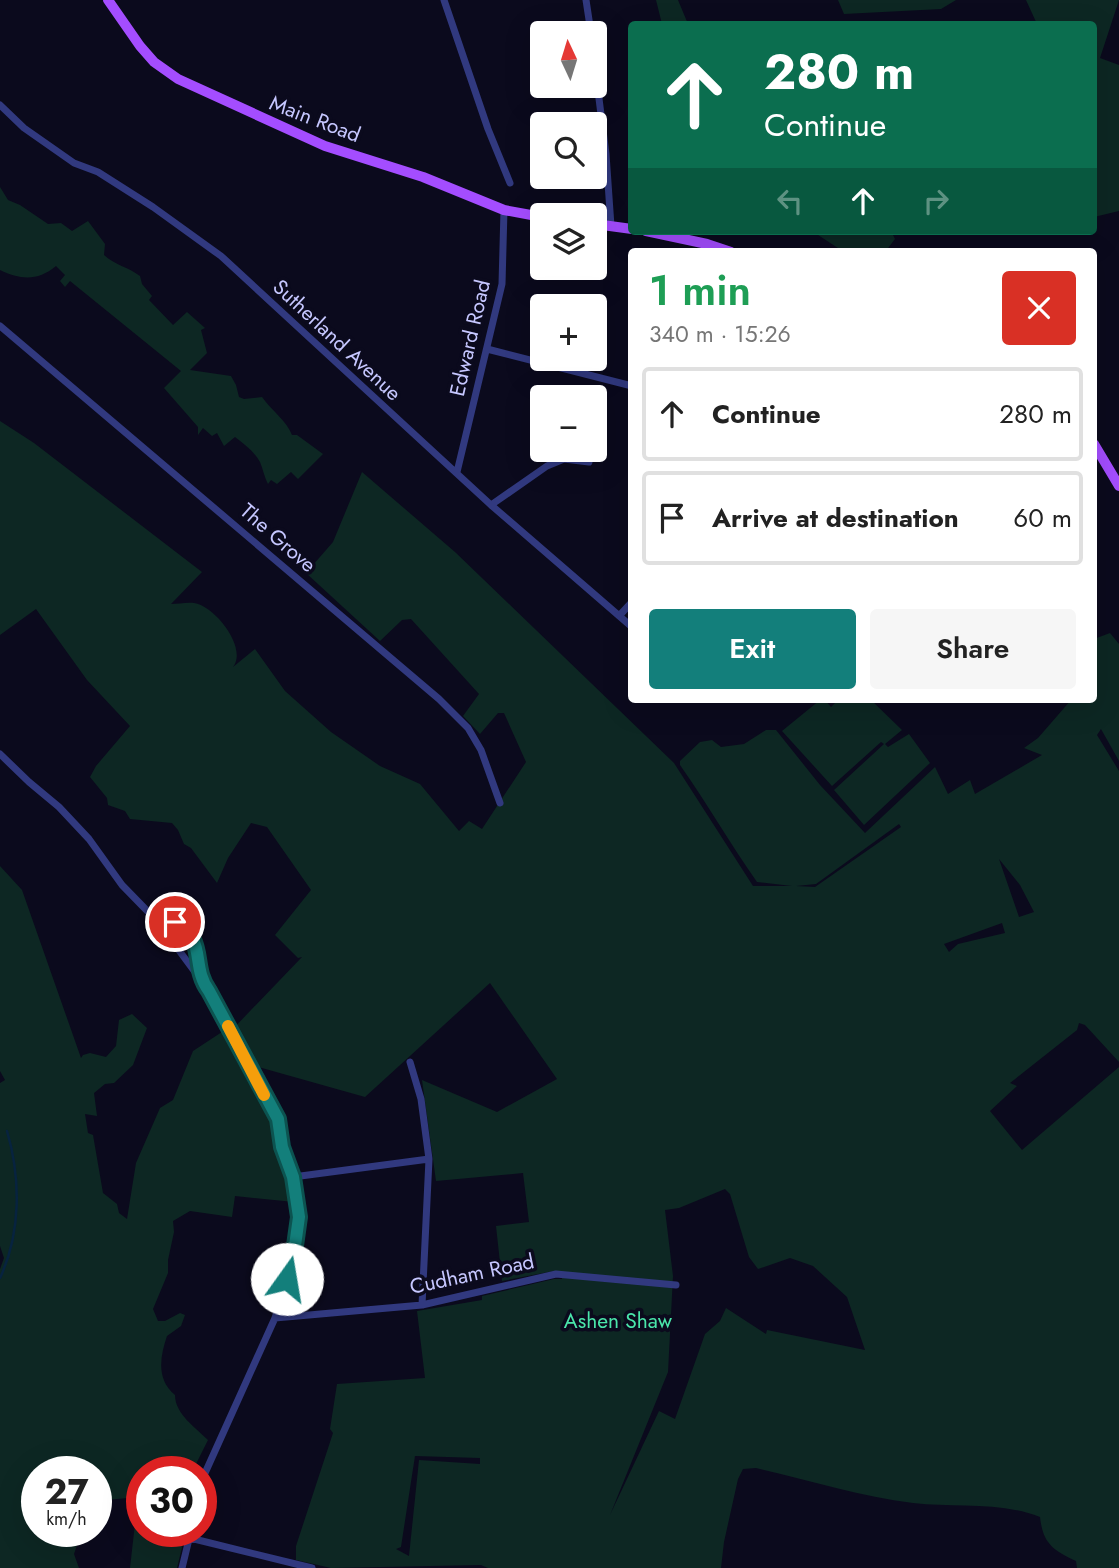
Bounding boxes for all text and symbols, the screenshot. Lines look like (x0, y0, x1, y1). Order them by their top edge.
north arrow (530, 21, 607, 98)
map controls (530, 21, 607, 462)
text: 280 m (764, 37, 914, 107)
icon: ahead (649, 49, 740, 140)
street label: Main Road (265, 88, 365, 150)
text: Continue (764, 102, 886, 148)
button: search (530, 112, 607, 189)
icon: left (771, 182, 809, 220)
icon: ahead (844, 182, 882, 220)
icon: right (917, 182, 955, 220)
button: layers (530, 203, 607, 280)
text: 1 min (649, 260, 751, 321)
button: close (1002, 271, 1076, 345)
street label: Sutherland Avenue (266, 272, 408, 408)
street label: Edward Road (442, 277, 498, 399)
button: + (530, 294, 607, 371)
text: 340 m · 15:26 (649, 317, 791, 351)
button: − (530, 385, 607, 462)
icon: ahead (653, 395, 691, 433)
text: Continue (712, 395, 821, 433)
text: 280 m (999, 395, 1072, 433)
street label: The Grove (233, 497, 323, 580)
icon: arrive (653, 499, 691, 537)
text: Arrive at destination (712, 499, 959, 537)
text: 60 m (1013, 499, 1072, 537)
button: Exit (649, 609, 856, 689)
button: Share (870, 609, 1076, 689)
pin (145, 892, 205, 952)
icon: arrive (156, 903, 194, 941)
position arrow (250, 1242, 324, 1316)
street label: Cudham Road (407, 1246, 537, 1302)
park label: Ashen Shaw (564, 1306, 673, 1336)
speed limit sign: 30 (126, 1456, 217, 1547)
text: 27 (44, 1467, 89, 1517)
text: km/h (46, 1506, 87, 1532)

